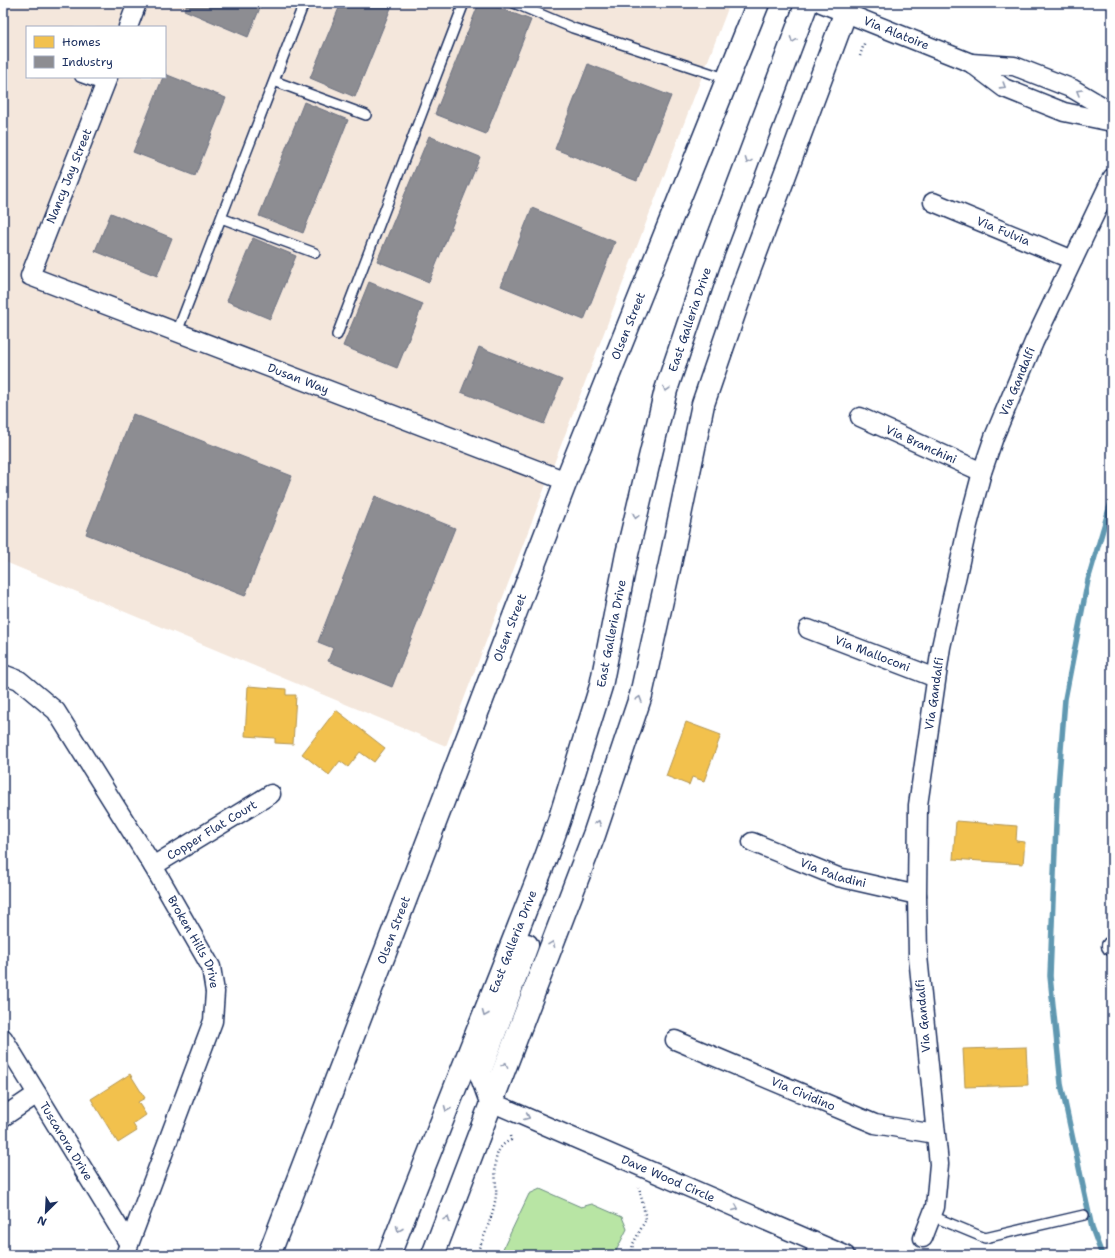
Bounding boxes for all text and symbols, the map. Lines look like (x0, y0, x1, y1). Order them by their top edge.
street label: Via Alatoire (861, 13, 932, 53)
legend (26, 26, 166, 78)
text: Homes (62, 34, 101, 50)
one-way arrow (790, 36, 798, 43)
text: Industry (62, 54, 113, 70)
one-way arrow (998, 82, 1005, 89)
one-way arrow (1075, 89, 1083, 96)
street label: Nancy Jay Street (43, 126, 95, 226)
one-way arrow (744, 158, 752, 165)
street label: Via Fulvia (974, 213, 1033, 250)
street label: East Galleria Drive (665, 265, 715, 374)
street label: Olsen Street (607, 290, 649, 362)
street label: Via Gandalfi (996, 345, 1039, 419)
street label: Dusan Way (265, 360, 331, 398)
one-way arrow (662, 385, 671, 392)
street label: Via Branchini (883, 421, 959, 468)
one-way arrow (633, 512, 641, 519)
street label: East Galleria Drive (593, 578, 630, 689)
street label: Olsen Street (489, 591, 530, 664)
street label: Via Malloconi (832, 632, 913, 675)
street label: Via Gandalfi (921, 656, 947, 731)
one-way arrow (634, 696, 643, 703)
street label: Copper Flat Court (164, 796, 260, 864)
one-way arrow (593, 819, 602, 826)
street label: Via Paladini (798, 854, 868, 891)
street label: East Galleria Drive (485, 888, 541, 995)
street label: Broken Hills Drive (164, 893, 222, 990)
street label: Olsen Street (373, 894, 414, 966)
one-way arrow (547, 940, 555, 947)
street label: Via Gandalfi (912, 979, 934, 1053)
one-way arrow (481, 1010, 489, 1017)
one-way arrow (500, 1062, 508, 1069)
street label: Via Cividino (768, 1073, 838, 1114)
street label: Tuscarora Drive (36, 1099, 97, 1184)
one-way arrow (444, 1105, 452, 1112)
one-way arrow (522, 1112, 530, 1120)
street label: Dave Wood Circle (619, 1151, 718, 1206)
north arrow (26, 1192, 66, 1232)
one-way arrow (732, 1203, 739, 1211)
text: N (35, 1212, 49, 1229)
one-way arrow (442, 1215, 450, 1222)
one-way arrow (396, 1226, 404, 1233)

